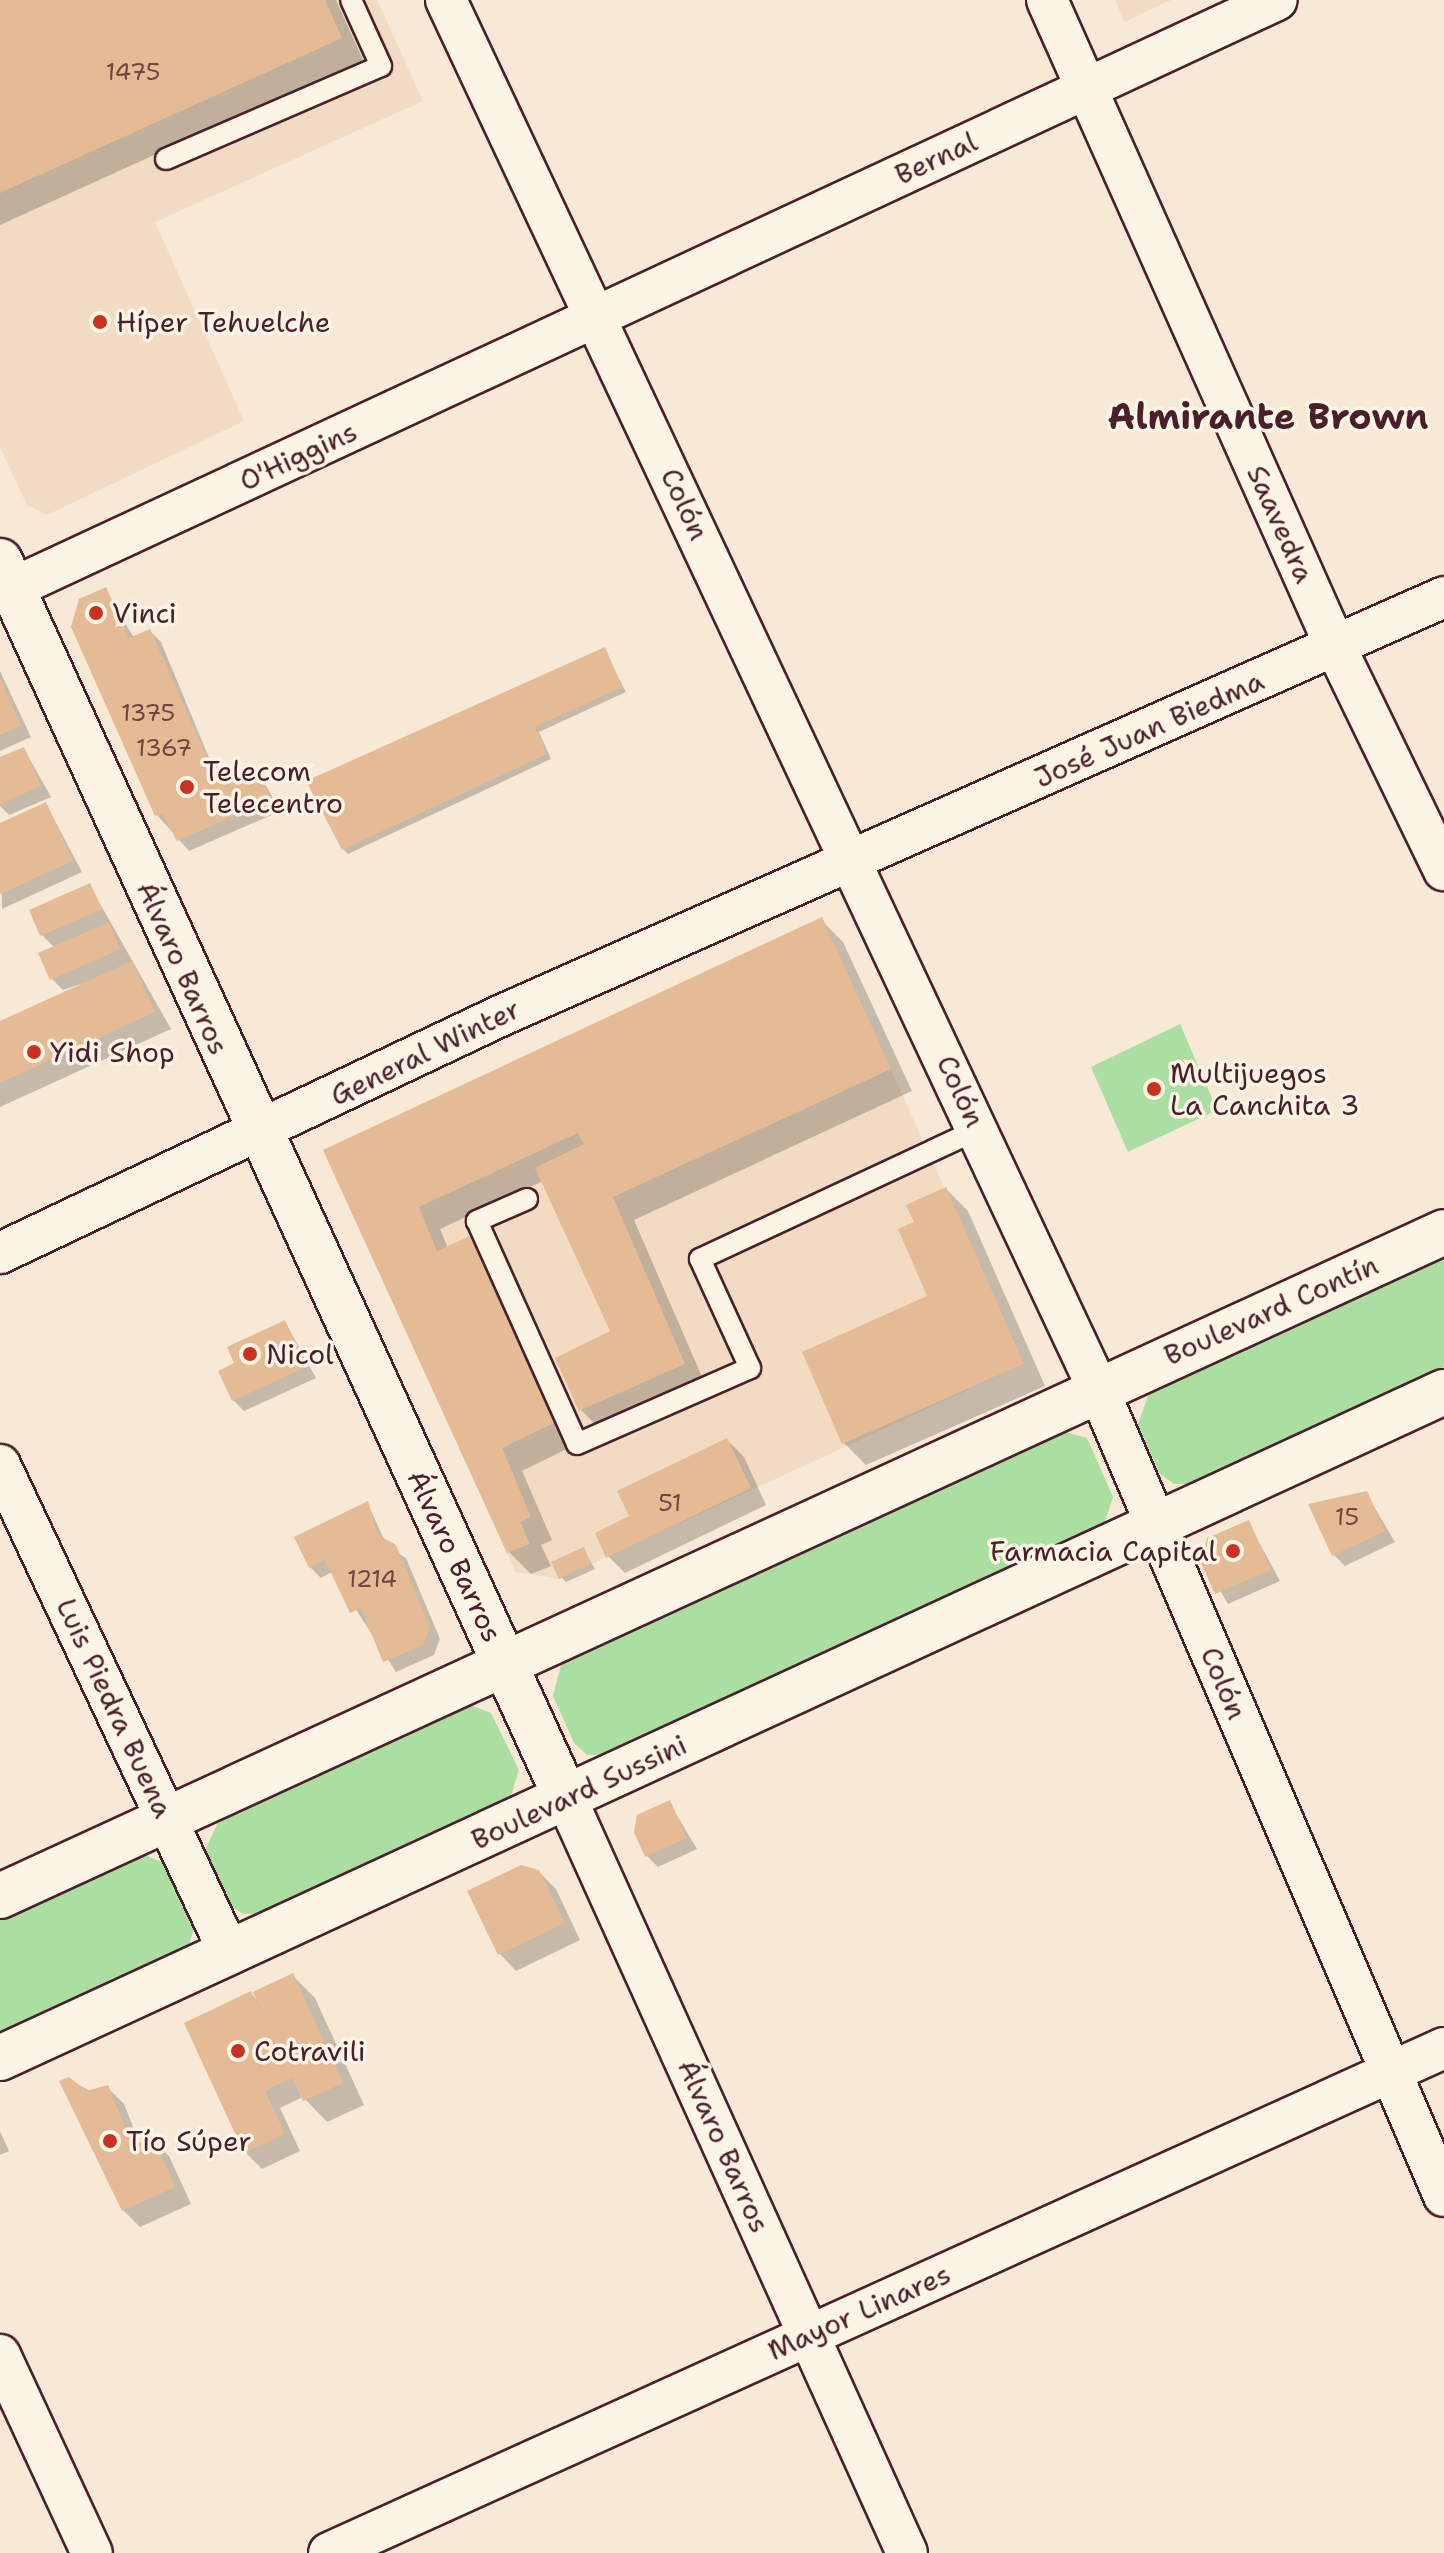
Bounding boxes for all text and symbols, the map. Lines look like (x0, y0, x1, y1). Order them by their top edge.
house number: 1475 (106, 59, 160, 87)
street label: Bernal (890, 124, 982, 192)
place label: Híper Tehuelche (116, 305, 331, 339)
marker: Híper Tehuelche (91, 313, 109, 331)
district label: Almirante Brown (1108, 395, 1428, 439)
street label: O'Higgins (234, 414, 362, 498)
street label: Saavedra (1240, 460, 1322, 588)
street label: Colón (654, 463, 716, 545)
place label: Vinci (112, 596, 177, 630)
marker: Vinci (87, 604, 105, 622)
street label: José Juan Biedma (1029, 663, 1269, 795)
house number: 1375 (121, 700, 175, 728)
house number: 1367 (136, 735, 192, 763)
place label: Telecom Telecentro (203, 754, 343, 820)
marker: Telecom Telecentro (178, 778, 196, 796)
street label: Álvaro Barros (130, 876, 236, 1060)
street label: General Winter (325, 992, 525, 1112)
place label: Yidi Shop (50, 1035, 175, 1069)
marker: Yidi Shop (25, 1043, 43, 1061)
street label: Colón (930, 1050, 992, 1132)
place label: Multijuegos La Canchita 3 (1170, 1056, 1360, 1122)
marker: Multijuegos La Canchita 3 (1145, 1080, 1163, 1098)
street label: Boulevard Contín (1159, 1248, 1383, 1372)
place label: Nicol (266, 1337, 334, 1371)
marker: Nicol (241, 1345, 259, 1363)
street label: Álvaro Barros (401, 1465, 509, 1647)
house number: 51 (658, 1490, 682, 1518)
house number: 15 (1335, 1504, 1359, 1532)
place label: Farmacia Capital (990, 1534, 1217, 1568)
marker: Farmacia Capital (1224, 1542, 1242, 1560)
house number: 1214 (347, 1566, 397, 1594)
street label: Luis Piedra Buena (49, 1593, 181, 1823)
street label: Colón (1194, 1642, 1254, 1724)
street label: Boulevard Sussini (466, 1727, 692, 1857)
place label: Cotravili (254, 2034, 366, 2068)
marker: Cotravili (229, 2042, 247, 2060)
street label: Álvaro Barros (671, 2054, 777, 2238)
place label: Tío Súper (126, 2124, 251, 2158)
marker: Tío Súper (101, 2132, 119, 2150)
street label: Mayor Linares (763, 2257, 955, 2367)

